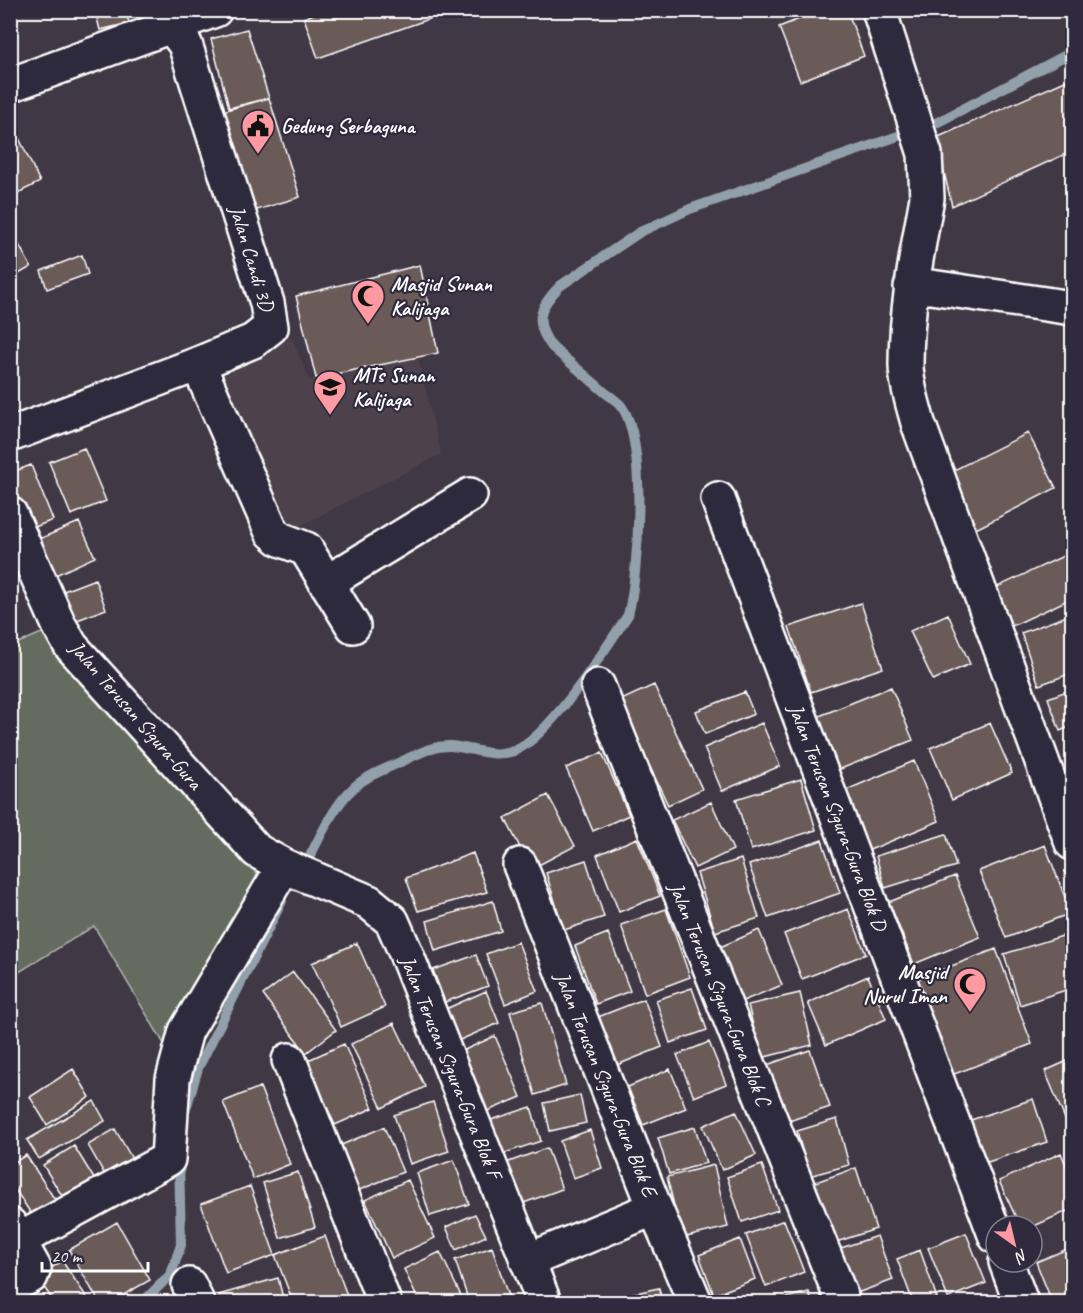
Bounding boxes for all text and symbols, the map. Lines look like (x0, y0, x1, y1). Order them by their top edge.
public building icon: Gedung Serbaguna (240, 108, 276, 155)
place label: Gedung Serbaguna (281, 113, 417, 139)
street label: Jalan Candi 3D (223, 201, 281, 316)
place label: Masjid Sunan Kalijaga (391, 271, 492, 321)
mosque icon: Masjid Sunan Kalijaga (350, 278, 386, 325)
place label: MTs Sunan Kalijaga (353, 362, 436, 412)
school or university icon: MTs Sunan Kalijaga (312, 369, 348, 416)
street label: Jalan Terusan Sigura-Gura (64, 634, 209, 796)
street label: Jalan Terusan Sigura-Gura Blok D (782, 699, 894, 936)
street label: Jalan Terusan Sigura-Gura Blok C (663, 878, 778, 1112)
street label: Jalan Terusan Sigura-Gura Blok F (394, 951, 509, 1185)
place label: Masjid Nurul Iman (863, 959, 951, 1009)
mosque icon: Masjid Nurul Iman (952, 966, 988, 1013)
street label: Jalan Terusan Sigura-Gura Blok E (549, 967, 664, 1203)
north arrow (984, 1214, 1044, 1274)
scale bar (42, 1235, 148, 1273)
text: 20 m (51, 1245, 84, 1267)
text: N (1010, 1245, 1032, 1268)

